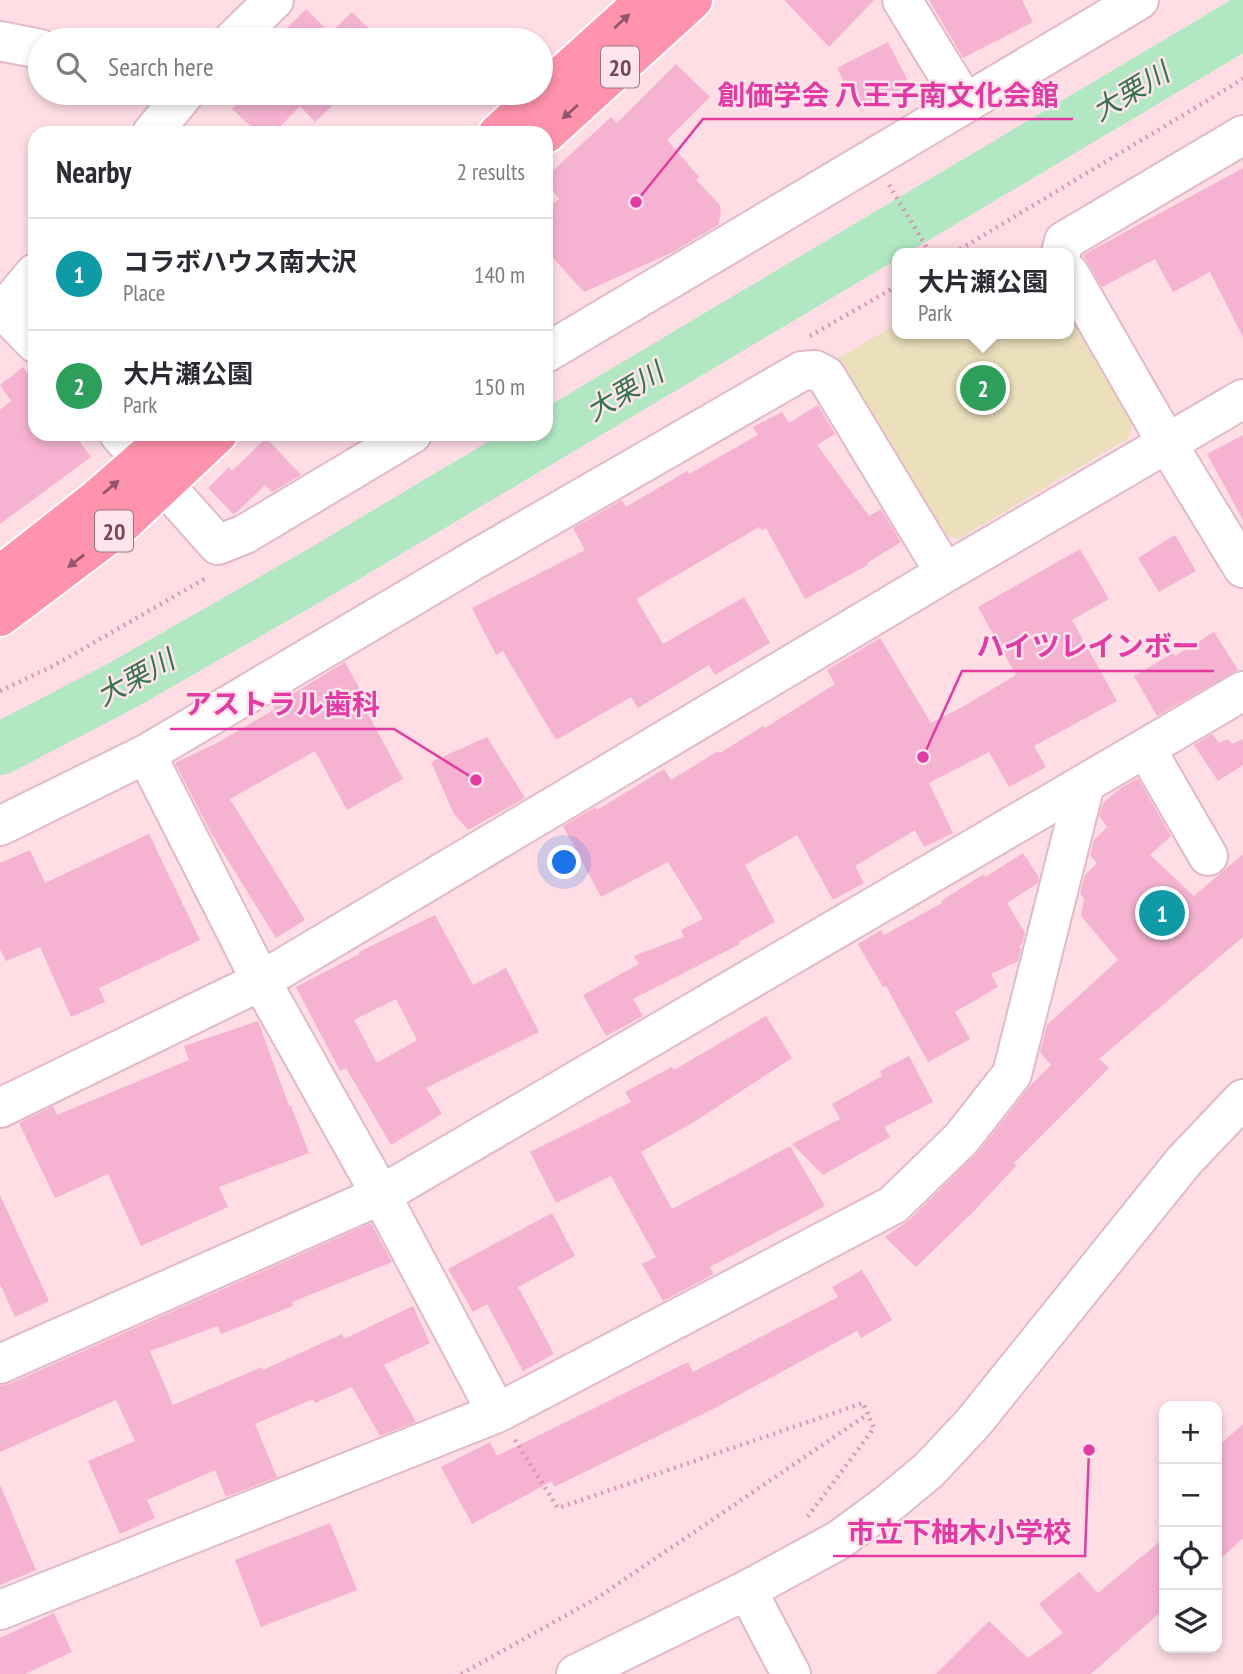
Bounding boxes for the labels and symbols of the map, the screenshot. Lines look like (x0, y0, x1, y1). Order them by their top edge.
one-way arrow (613, 14, 630, 30)
road number: 20 (601, 46, 639, 88)
water label: 大栗川 (1084, 52, 1178, 128)
callout: 創価学会 八王子南文化会館 (703, 70, 1073, 119)
text: 創価学会 八王子南文化会館 (717, 76, 1059, 113)
one-way arrow (562, 103, 579, 119)
water label: 大栗川 (578, 352, 672, 428)
pin: 2 (960, 362, 1006, 414)
one-way arrow (102, 479, 120, 495)
road number: 20 (95, 510, 133, 552)
one-way arrow (67, 554, 85, 568)
callout: ハイツレインボー (962, 622, 1214, 671)
text: ハイツレインボー (976, 627, 1200, 664)
water label: 大栗川 (89, 639, 183, 714)
callout: アストラル歯科 (170, 680, 394, 729)
text: アストラル歯科 (184, 685, 380, 722)
your location (547, 845, 581, 879)
pin: 1 (1139, 887, 1185, 939)
callout: 市立下柚木小学校 (833, 1507, 1085, 1556)
text: 市立下柚木小学校 (847, 1513, 1071, 1550)

